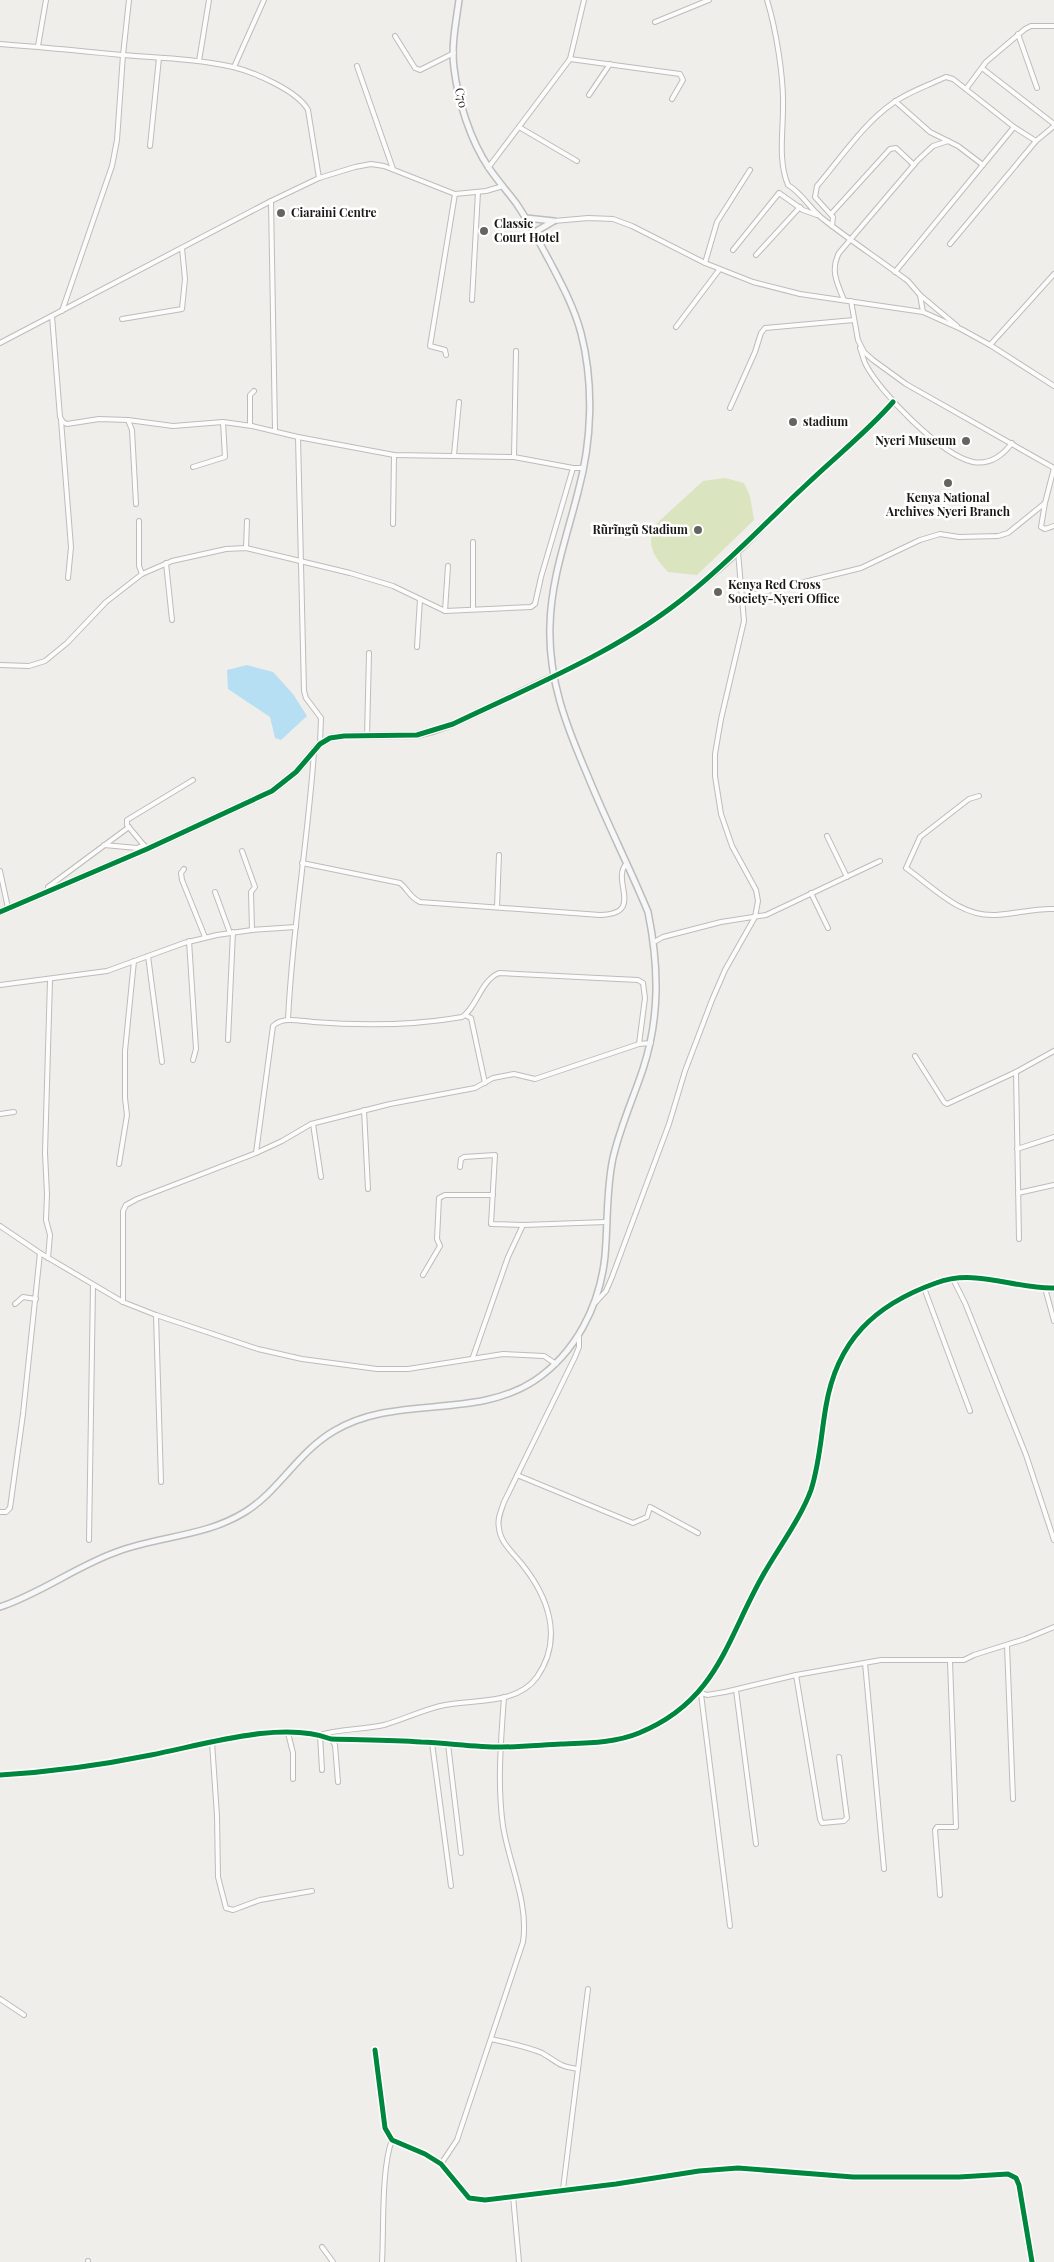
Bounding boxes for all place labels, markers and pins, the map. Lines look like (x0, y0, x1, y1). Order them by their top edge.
place label: Ciaraini Centre (291, 204, 377, 220)
marker: Ciaraini Centre (275, 207, 287, 219)
place label: Classic Court Hotel (494, 215, 559, 245)
marker: Classic Court Hotel (478, 225, 490, 237)
place label: stadium (803, 413, 848, 429)
marker: stadium (787, 416, 799, 428)
place label: Nyeri Museum (875, 432, 956, 448)
marker: Nyeri Museum (960, 435, 972, 447)
marker: Kenya National Archives Nyeri Branch (942, 477, 954, 489)
place label: Kenya National Archives Nyeri Branch (885, 489, 1011, 519)
place label: Rũrĩngũ Stadium (593, 521, 688, 537)
marker: Rũrĩngũ Stadium (692, 524, 704, 536)
place label: Kenya Red Cross Society-Nyeri Office (728, 576, 840, 606)
marker: Kenya Red Cross Society-Nyeri Office (712, 586, 724, 598)

